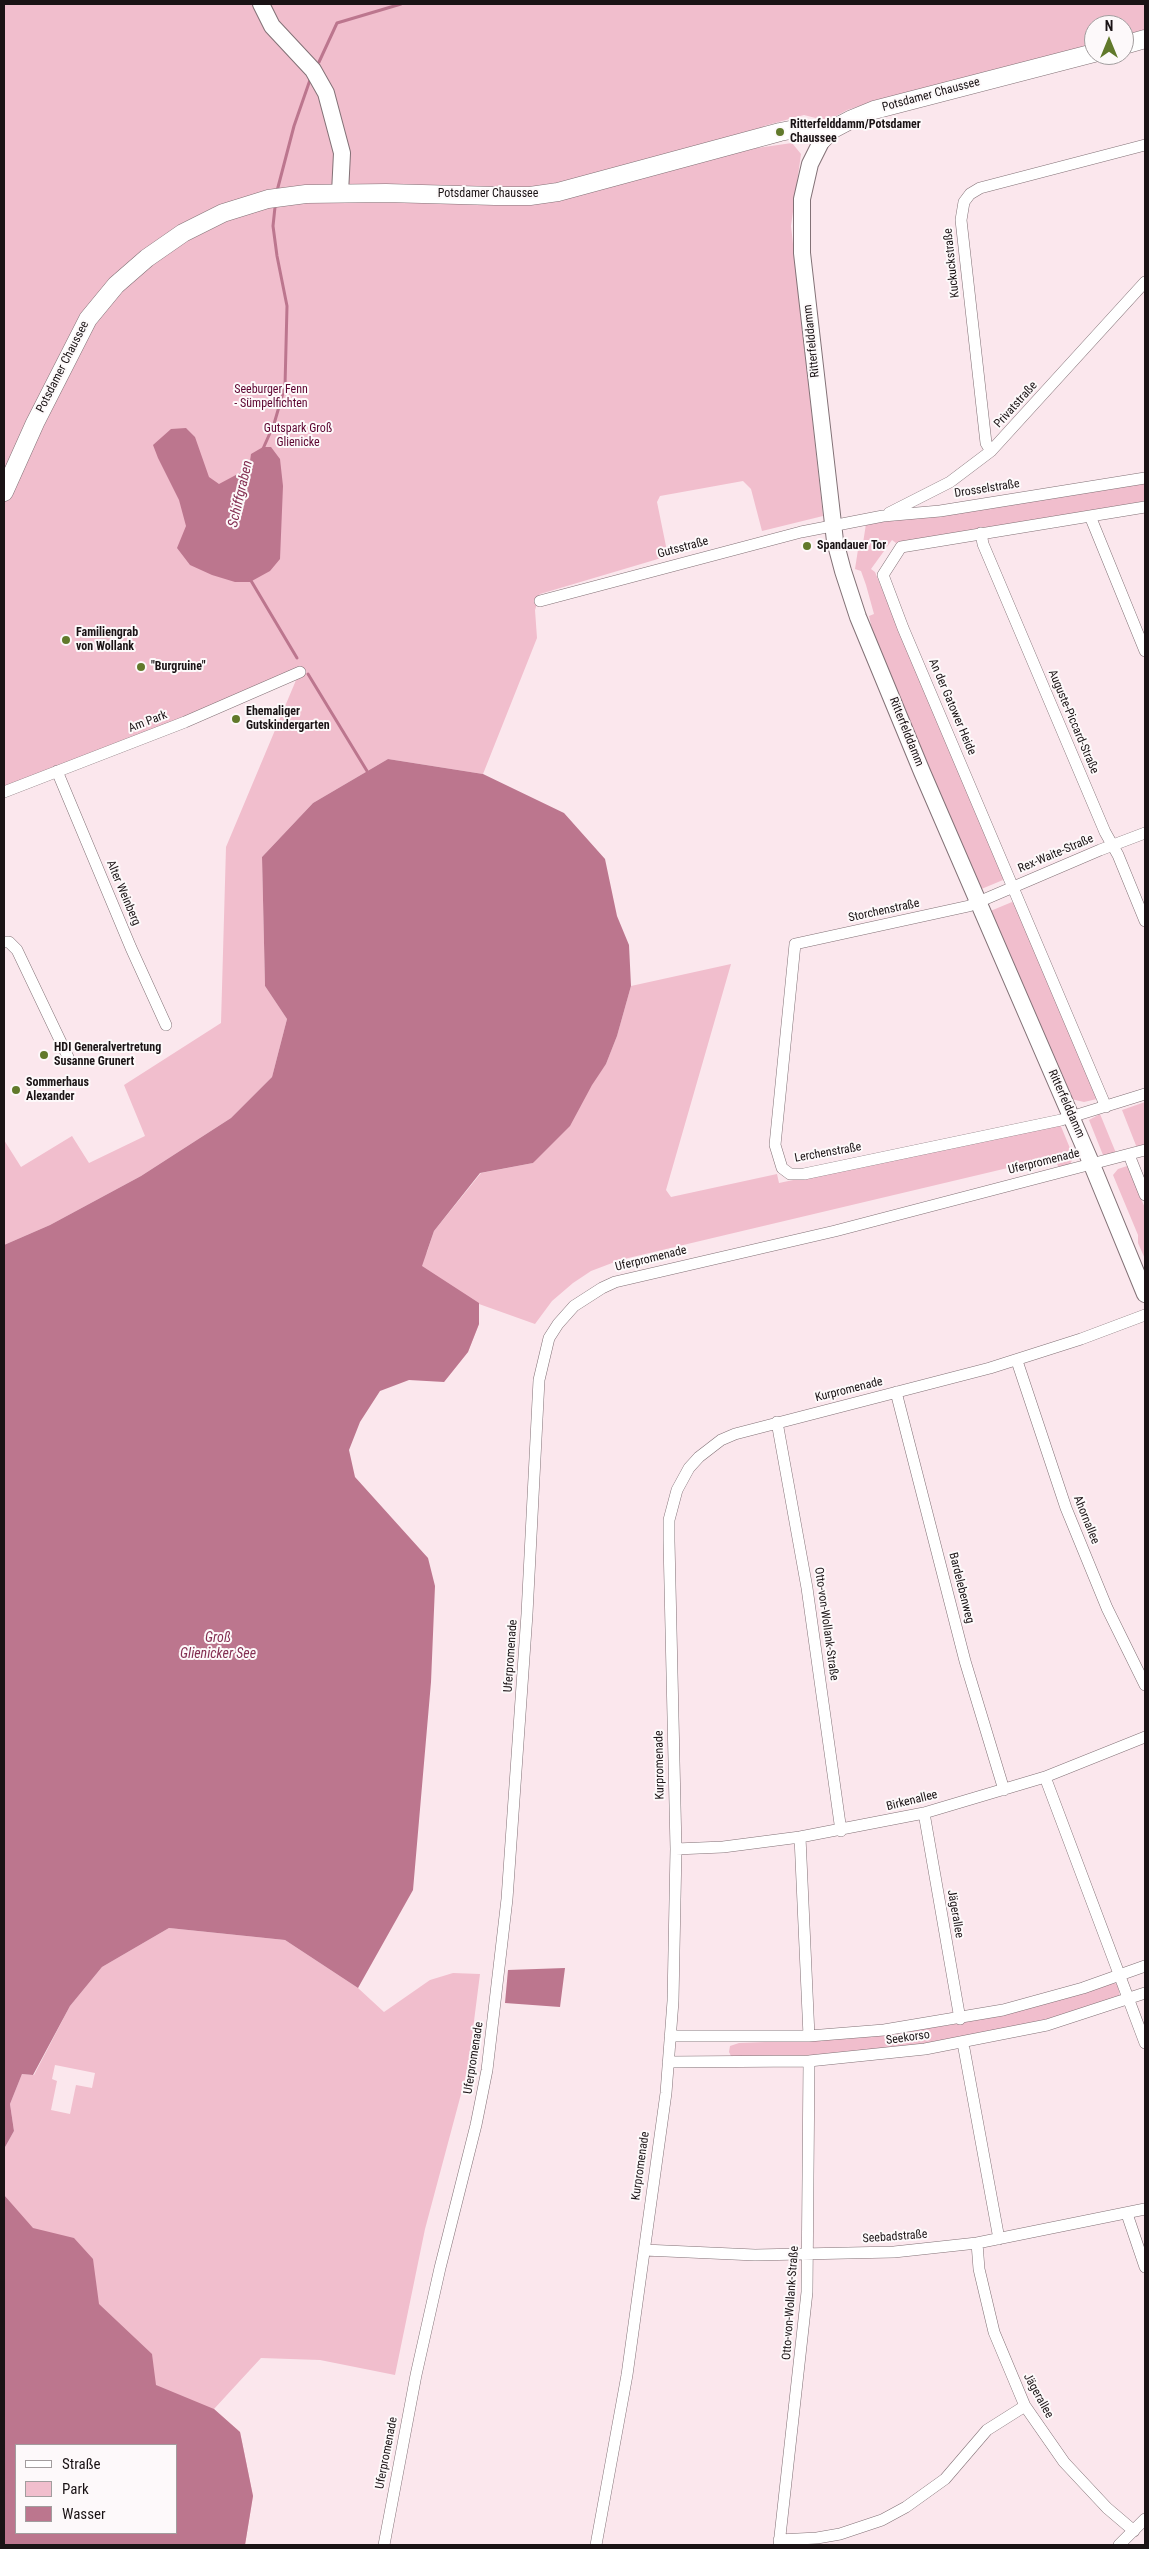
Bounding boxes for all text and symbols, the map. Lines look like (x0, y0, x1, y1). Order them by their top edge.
north arrow (1084, 15, 1134, 65)
text: N (1105, 18, 1113, 34)
street label: Potsdamer Chaussee (880, 75, 982, 115)
place label: Ritterfelddamm/Potsdamer Chaussee (790, 118, 921, 146)
marker: Ritterfelddamm/Potsdamer Chaussee (774, 126, 786, 138)
street label: Potsdamer Chaussee (438, 187, 538, 201)
street label: Kuckuckstraße (941, 227, 963, 299)
street label: Ritterfelddamm (801, 304, 823, 378)
street label: Potsdamer Chaussee (34, 319, 92, 415)
street label: Privatstraße (991, 379, 1041, 431)
park label: Seeburger Fenn - Sümpelfichten (234, 383, 308, 411)
park label: Gutspark Groß Glienicke (264, 422, 332, 450)
water label: Schiffgraben (225, 459, 257, 529)
street label: Drosselstraße (953, 477, 1021, 501)
street label: Gutsstraße (656, 534, 710, 562)
place label: Spandauer Tor (817, 539, 886, 553)
marker: Spandauer Tor (801, 540, 813, 552)
place label: Familiengrab von Wollank (76, 626, 138, 654)
marker: Familiengrab von Wollank (60, 634, 72, 646)
street label: An der Gatower Heide (925, 657, 979, 757)
place label: "Burgruine" (151, 660, 206, 674)
marker: "Burgruine" (135, 661, 147, 673)
street label: Auguste-Piccard-Straße (1045, 668, 1101, 776)
street label: Ritterfelddamm (886, 695, 926, 769)
place label: Ehemaliger Gutskindergarten (246, 705, 330, 733)
street label: Am Park (127, 708, 169, 736)
marker: Ehemaliger Gutskindergarten (230, 713, 242, 725)
street label: Rex-Waite-Straße (1016, 832, 1096, 876)
street label: Alter Weinberg (103, 858, 143, 928)
street label: Storchenstraße (847, 896, 921, 926)
place label: HDI Generalvertretung Susanne Grunert (54, 1041, 161, 1069)
marker: HDI Generalvertretung Susanne Grunert (38, 1049, 50, 1061)
street label: Ritterfelddamm (1045, 1068, 1087, 1140)
place label: Sommerhaus Alexander (26, 1076, 89, 1104)
marker: Sommerhaus Alexander (10, 1084, 22, 1096)
street label: Lerchenstraße (793, 1140, 863, 1166)
street label: Uferpromenade (1007, 1146, 1081, 1178)
street label: Uferpromenade (614, 1243, 688, 1275)
street label: Kurpromenade (814, 1375, 884, 1405)
street label: Ahornallee (1070, 1494, 1102, 1546)
street label: Bardelebenweg (945, 1551, 977, 1625)
street label: Otto-von-Wollank-Straße (811, 1566, 841, 1682)
street label: Uferpromenade (501, 1619, 521, 1693)
water label: Groß Glienicker See (180, 1630, 256, 1662)
street label: Kurpromenade (652, 1730, 668, 1800)
street label: Birkenallee (885, 1788, 939, 1814)
street label: Jägerallee (944, 1889, 966, 1939)
street label: Uferpromenade (461, 2021, 487, 2095)
street label: Seekorso (885, 2028, 931, 2048)
street label: Kurpromenade (629, 2131, 653, 2201)
street label: Seebadstraße (862, 2228, 928, 2246)
street label: Otto-von-Wollank-Straße (780, 2245, 802, 2361)
street label: Jägerallee (1020, 2371, 1056, 2421)
street label: Uferpromenade (373, 2416, 401, 2490)
legend (15, 2444, 178, 2534)
text: Straße (62, 2455, 101, 2473)
text: Park (62, 2480, 89, 2498)
text: Wasser (62, 2505, 106, 2523)

